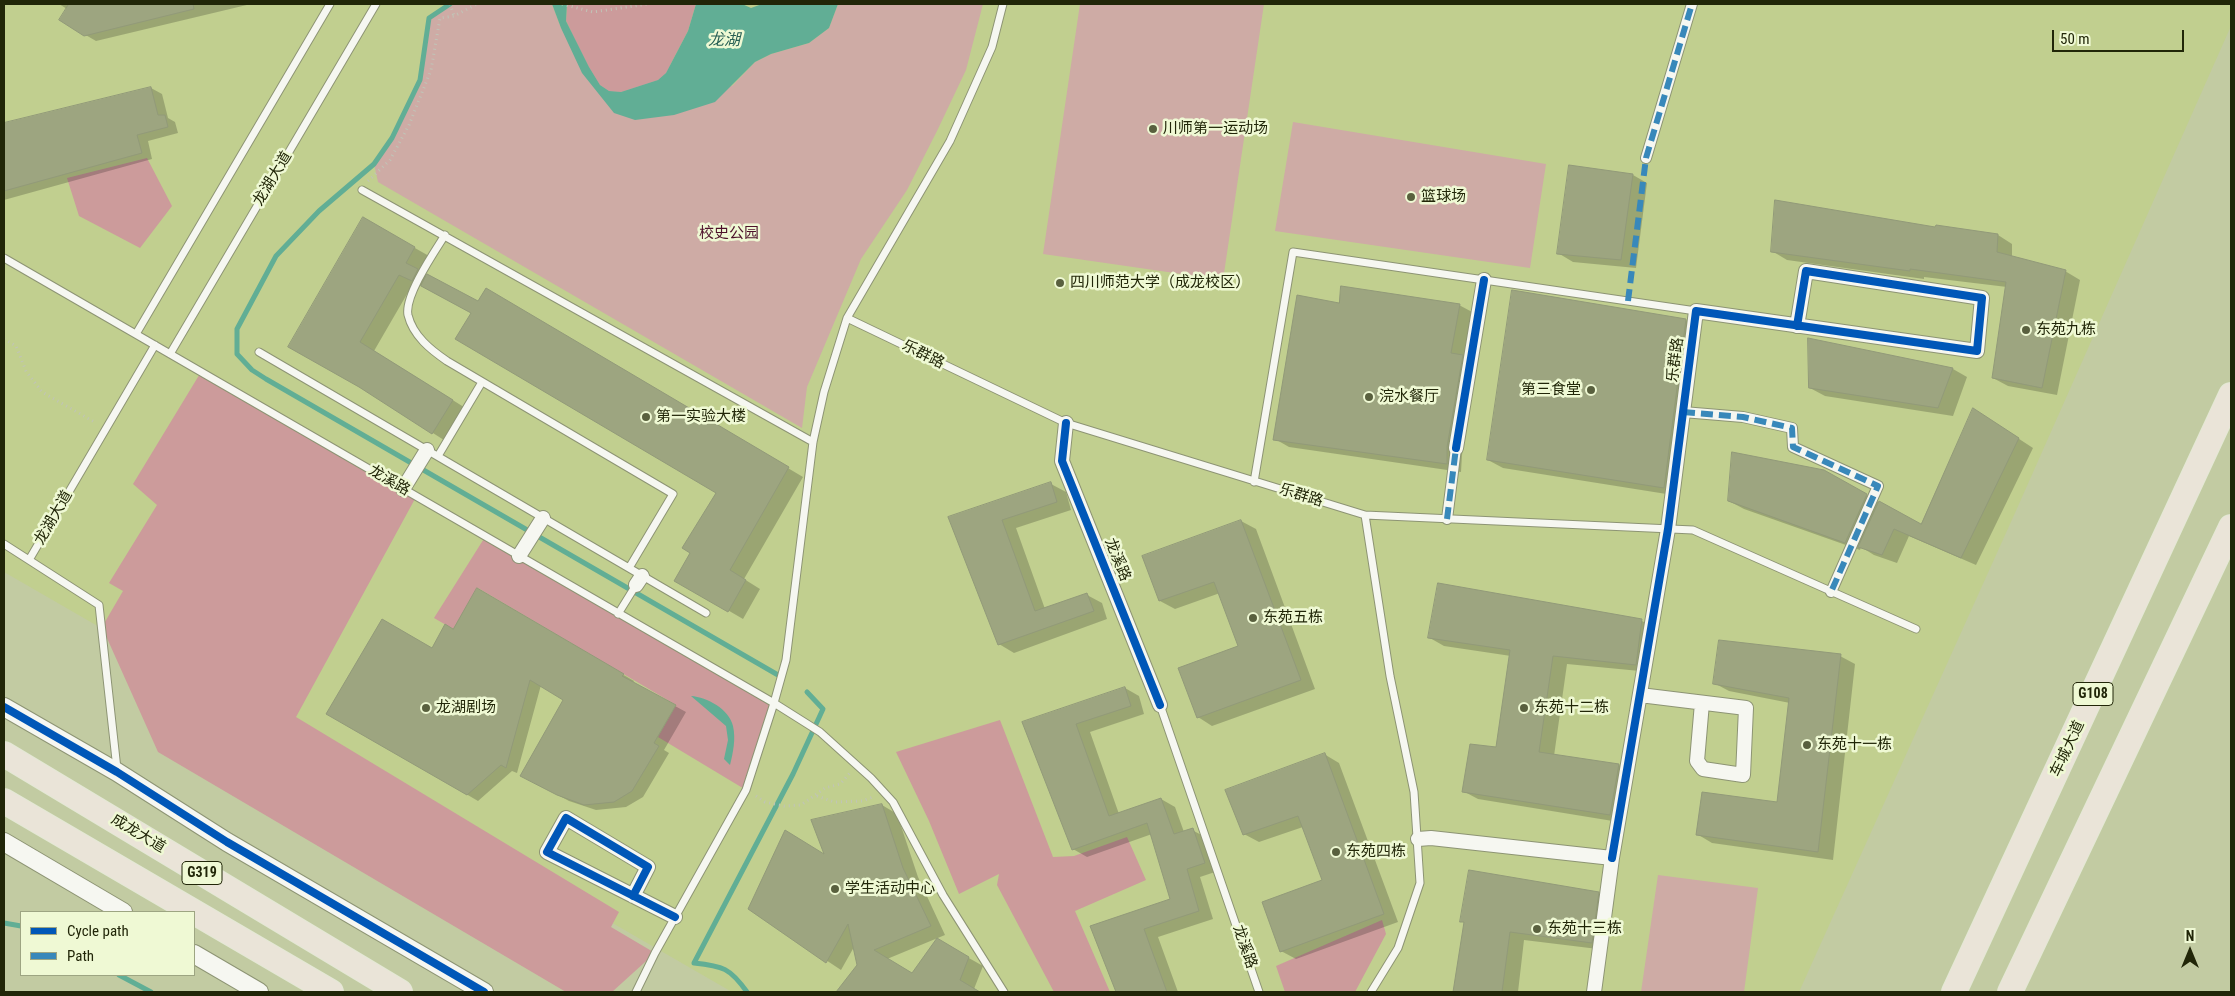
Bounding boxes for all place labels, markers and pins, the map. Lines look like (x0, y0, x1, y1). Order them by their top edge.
place label: 川师第一运动场 (1163, 120, 1268, 138)
marker: 川师第一运动场 (1147, 123, 1159, 135)
place label: 篮球场 (1421, 188, 1466, 206)
marker: 篮球场 (1405, 191, 1417, 203)
place label: 四川师范大学（成龙校区） (1070, 274, 1250, 292)
marker: 四川师范大学（成龙校区） (1054, 277, 1066, 289)
place label: 东苑九栋 (2036, 321, 2096, 339)
marker: 东苑九栋 (2020, 324, 2032, 336)
place label: 第三食堂 (1521, 381, 1581, 399)
marker: 第三食堂 (1585, 384, 1597, 396)
place label: 浣水餐厅 (1379, 388, 1439, 406)
marker: 浣水餐厅 (1363, 391, 1375, 403)
place label: 第一实验大楼 (656, 408, 746, 426)
marker: 第一实验大楼 (640, 411, 652, 423)
place label: 东苑五栋 (1263, 609, 1323, 627)
marker: 东苑五栋 (1247, 612, 1259, 624)
place label: 龙湖剧场 (436, 699, 496, 717)
place label: 东苑十二栋 (1534, 699, 1609, 717)
marker: 龙湖剧场 (420, 702, 432, 714)
marker: 东苑十二栋 (1518, 702, 1530, 714)
place label: 东苑十一栋 (1817, 736, 1892, 754)
marker: 东苑十一栋 (1801, 739, 1813, 751)
place label: 东苑四栋 (1346, 843, 1406, 861)
marker: 东苑四栋 (1330, 846, 1342, 858)
place label: 学生活动中心 (845, 880, 935, 898)
marker: 学生活动中心 (829, 883, 841, 895)
place label: 东苑十三栋 (1547, 920, 1622, 938)
marker: 东苑十三栋 (1531, 923, 1543, 935)

